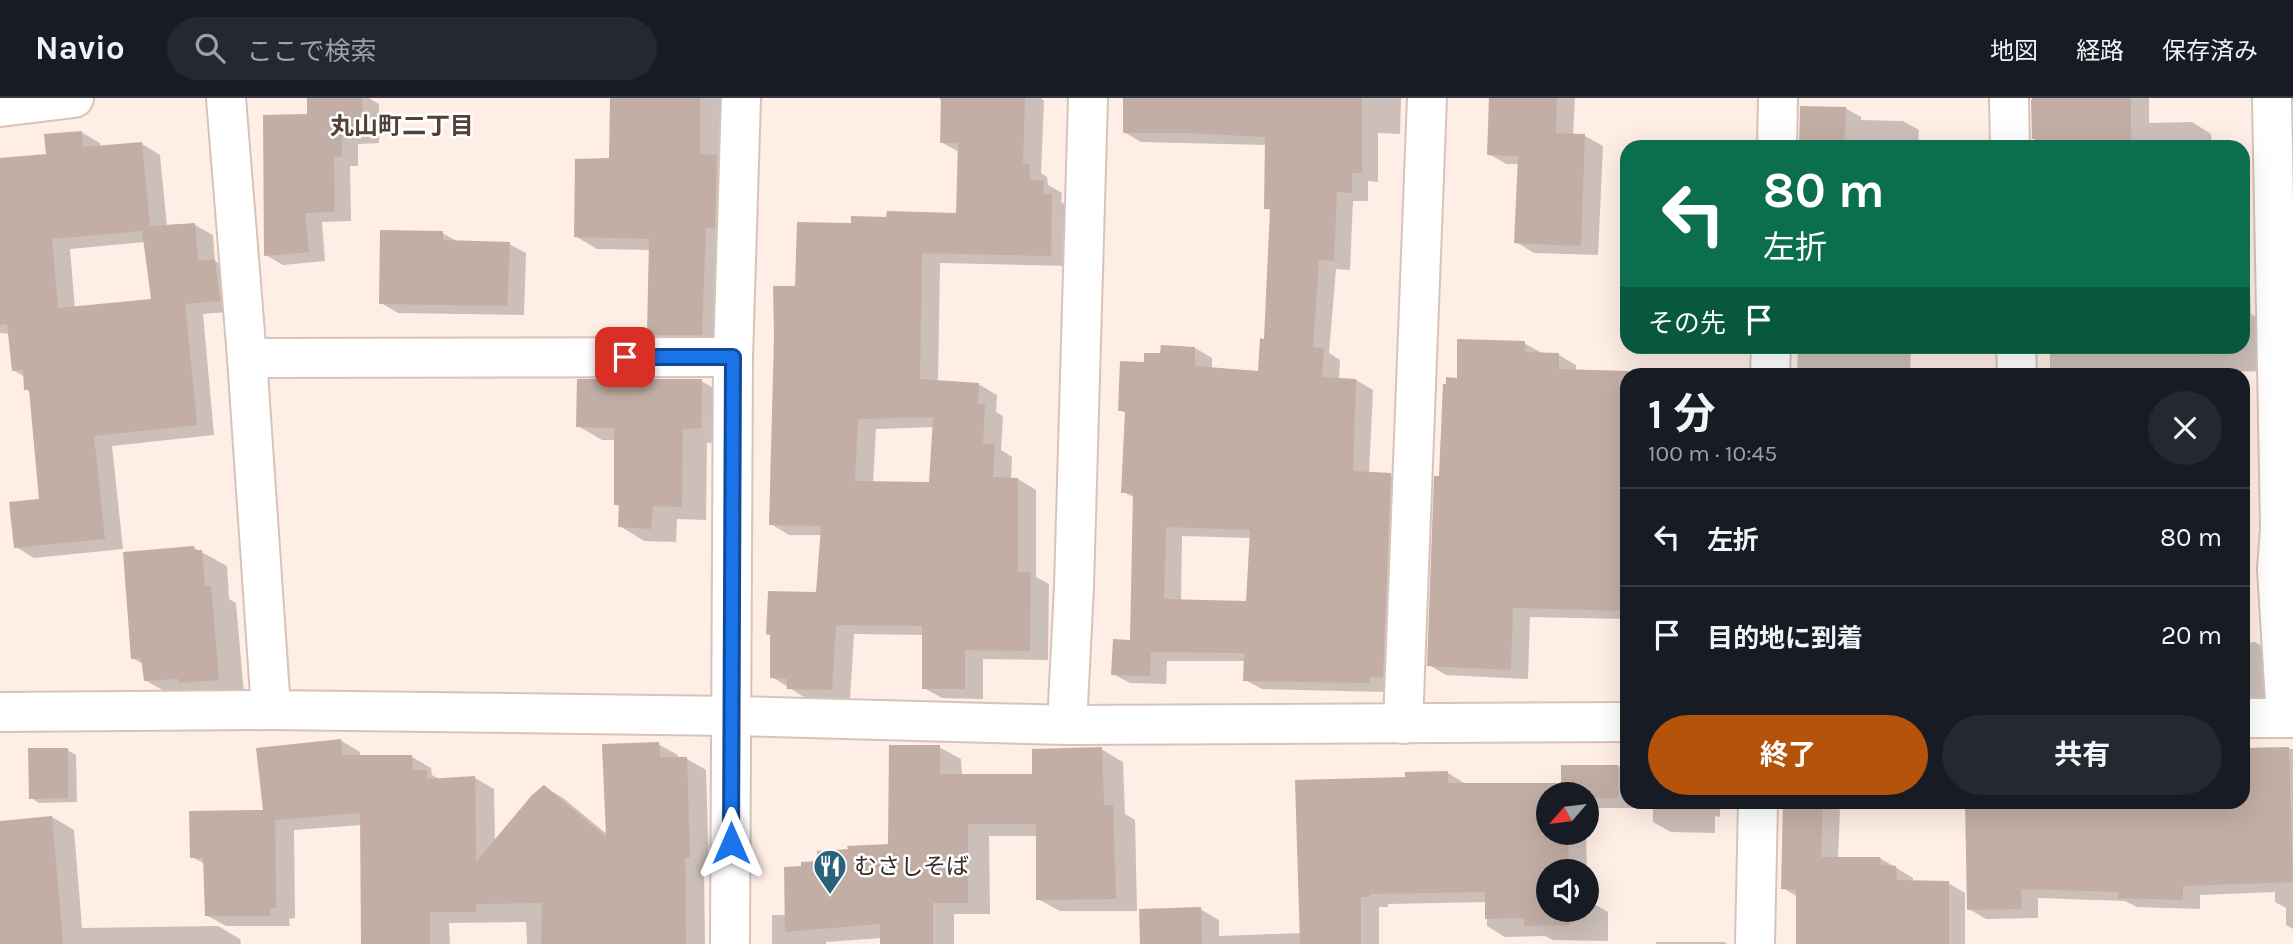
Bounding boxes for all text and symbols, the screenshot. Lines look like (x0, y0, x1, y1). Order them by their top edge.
search box (167, 17, 657, 80)
text: Navio (35, 29, 125, 67)
icon: search (191, 29, 229, 67)
text: ここで検索 (247, 36, 377, 67)
text: 地図 (1990, 37, 2038, 65)
text: 経路 (2076, 37, 2124, 65)
text: 保存済み (2162, 37, 2258, 65)
district label: 丸山町二丁目 (330, 112, 474, 140)
text: 80 m (1763, 162, 1885, 219)
icon: left (1648, 168, 1739, 259)
text: 左折 (1763, 229, 1827, 266)
icon: arrive (1740, 301, 1778, 339)
text: その先 (1648, 308, 1726, 339)
pin (595, 327, 655, 387)
icon: arrive (606, 338, 644, 376)
text: 1 分 (1648, 389, 1716, 439)
button: close (2148, 391, 2222, 465)
text: 100 m · 10:45 (1648, 440, 1777, 467)
icon: left (1648, 518, 1686, 556)
text: 80 m (2160, 522, 2222, 553)
text: 左折 (1707, 525, 1759, 556)
icon: arrive (1648, 616, 1686, 654)
text: 20 m (2161, 620, 2222, 651)
text: 目的地に到着 (1707, 623, 1863, 654)
button: 終了 (1648, 715, 1928, 795)
button: 共有 (1942, 715, 2222, 795)
north arrow (1536, 782, 1600, 845)
map controls (1536, 782, 1599, 922)
position arrow (694, 806, 768, 880)
restaurant icon: むさしそば (811, 847, 849, 896)
place label: むさしそば (854, 853, 969, 880)
button: sound (1536, 859, 1599, 922)

